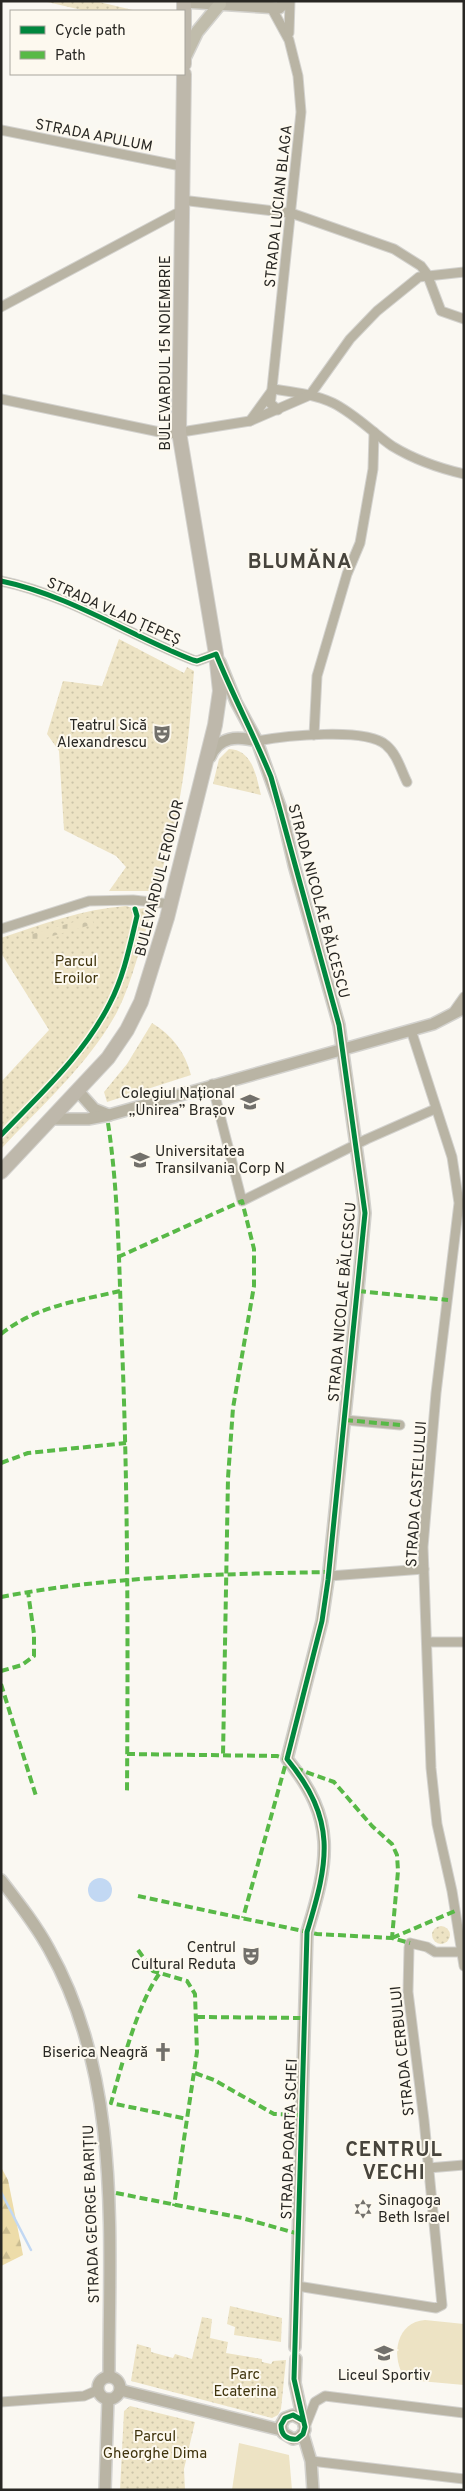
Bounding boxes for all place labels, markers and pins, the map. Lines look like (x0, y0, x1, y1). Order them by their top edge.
place label: Teatrul Sică Alexandrescu (57, 717, 147, 753)
theatre icon: Teatrul Sică Alexandrescu (151, 723, 173, 745)
place label: Colegiul Național „Unirea” Brașov (121, 1085, 235, 1121)
school or university icon: Colegiul Național „Unirea” Brașov (239, 1091, 261, 1113)
place label: Universitatea Transilvania Corp N (155, 1143, 285, 1179)
school or university icon: Universitatea Transilvania Corp N (129, 1149, 151, 1171)
place label: Centrul Cultural Reduta (131, 1939, 236, 1975)
theatre icon: Centrul Cultural Reduta (240, 1945, 262, 1967)
church icon: Biserica Neagră (152, 2041, 174, 2063)
place label: Biserica Neagră (42, 2044, 148, 2063)
place label: Sinagoga Beth Israel (378, 2192, 450, 2228)
synagogue icon: Sinagoga Beth Israel (352, 2198, 374, 2220)
school or university icon: Liceul Sportiv (373, 2342, 395, 2364)
place label: Liceul Sportiv (338, 2367, 431, 2386)

